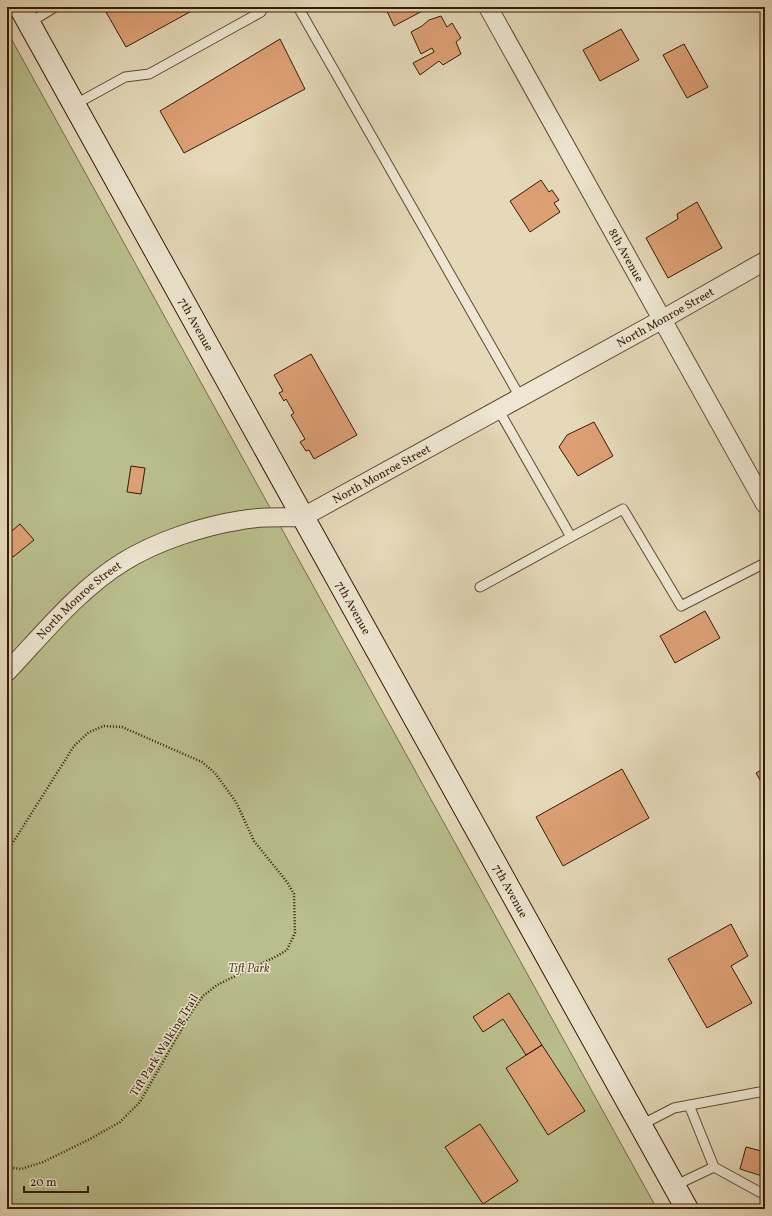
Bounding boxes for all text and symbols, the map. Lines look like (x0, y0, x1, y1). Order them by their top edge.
street label: 8th Avenue (604, 226, 647, 286)
street label: North Monroe Street (614, 284, 717, 352)
street label: 7th Avenue (174, 295, 217, 355)
street label: North Monroe Street (330, 441, 434, 508)
street label: North Monroe Street (34, 558, 125, 643)
street label: 7th Avenue (331, 579, 374, 638)
street label: 7th Avenue (488, 862, 531, 921)
park label: Tift Park (229, 961, 270, 977)
street label: Tift Park Walking Trail (127, 991, 203, 1100)
scale bar (24, 1168, 88, 1194)
text: 20 m (30, 1175, 57, 1191)

